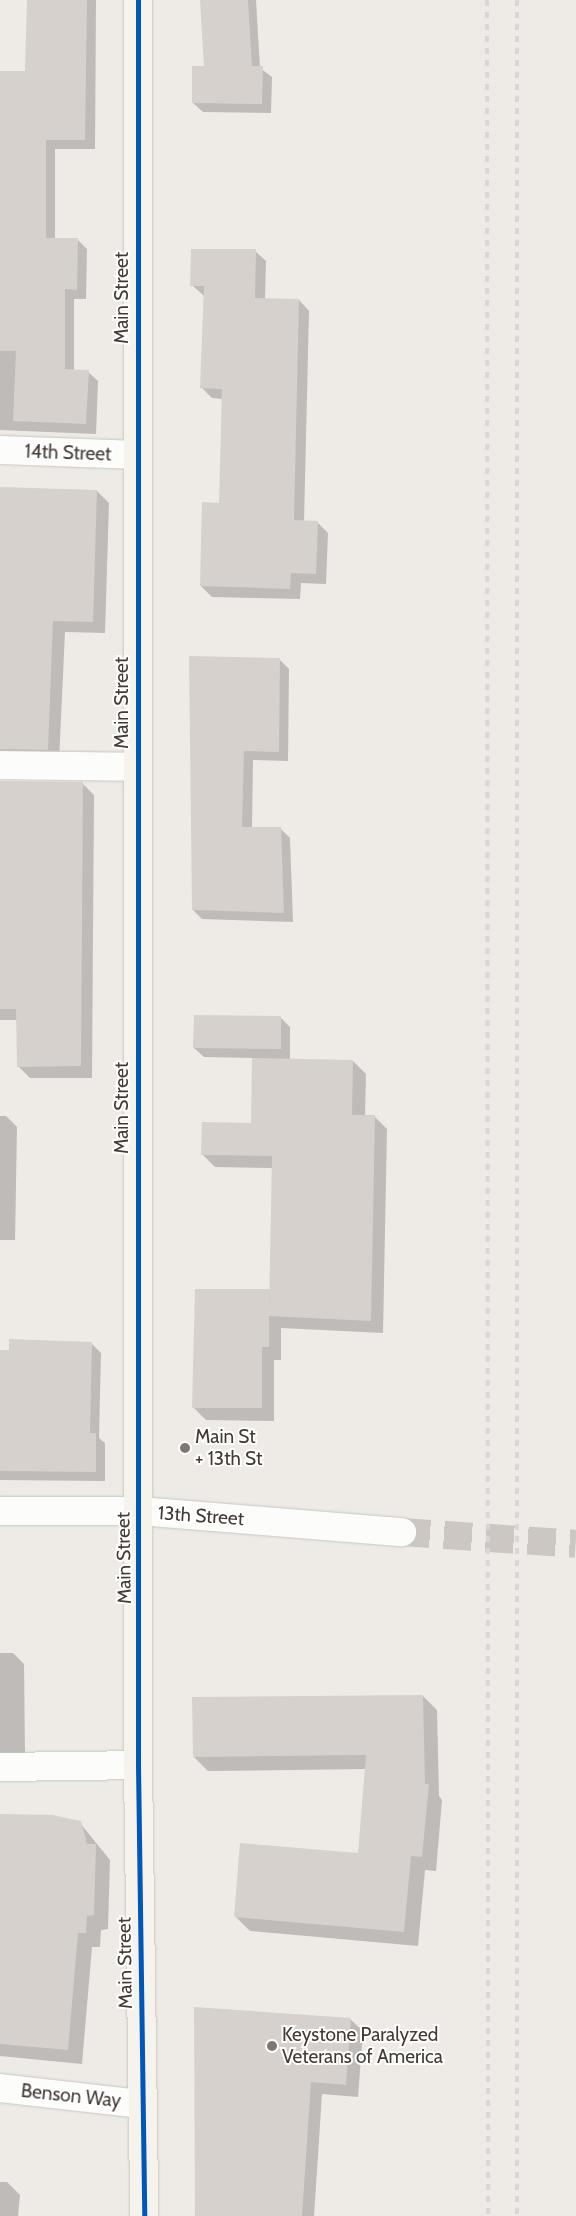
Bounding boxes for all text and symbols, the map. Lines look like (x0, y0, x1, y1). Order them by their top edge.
street label: Main Street (111, 252, 133, 344)
street label: 14th Street (24, 440, 112, 466)
street label: Main Street (111, 657, 133, 749)
street label: Main Street (111, 1062, 133, 1154)
place label: Main St + 13th St (195, 1426, 262, 1470)
marker: Main St + 13th St (179, 1442, 191, 1454)
street label: 13th Street (157, 1502, 245, 1530)
street label: Main Street (112, 1512, 136, 1604)
street label: Main Street (113, 1917, 137, 2009)
place label: Keystone Paralyzed Veterans of America (282, 2024, 443, 2068)
marker: Keystone Paralyzed Veterans of America (266, 2040, 278, 2052)
street label: Benson Way (20, 2079, 122, 2113)

